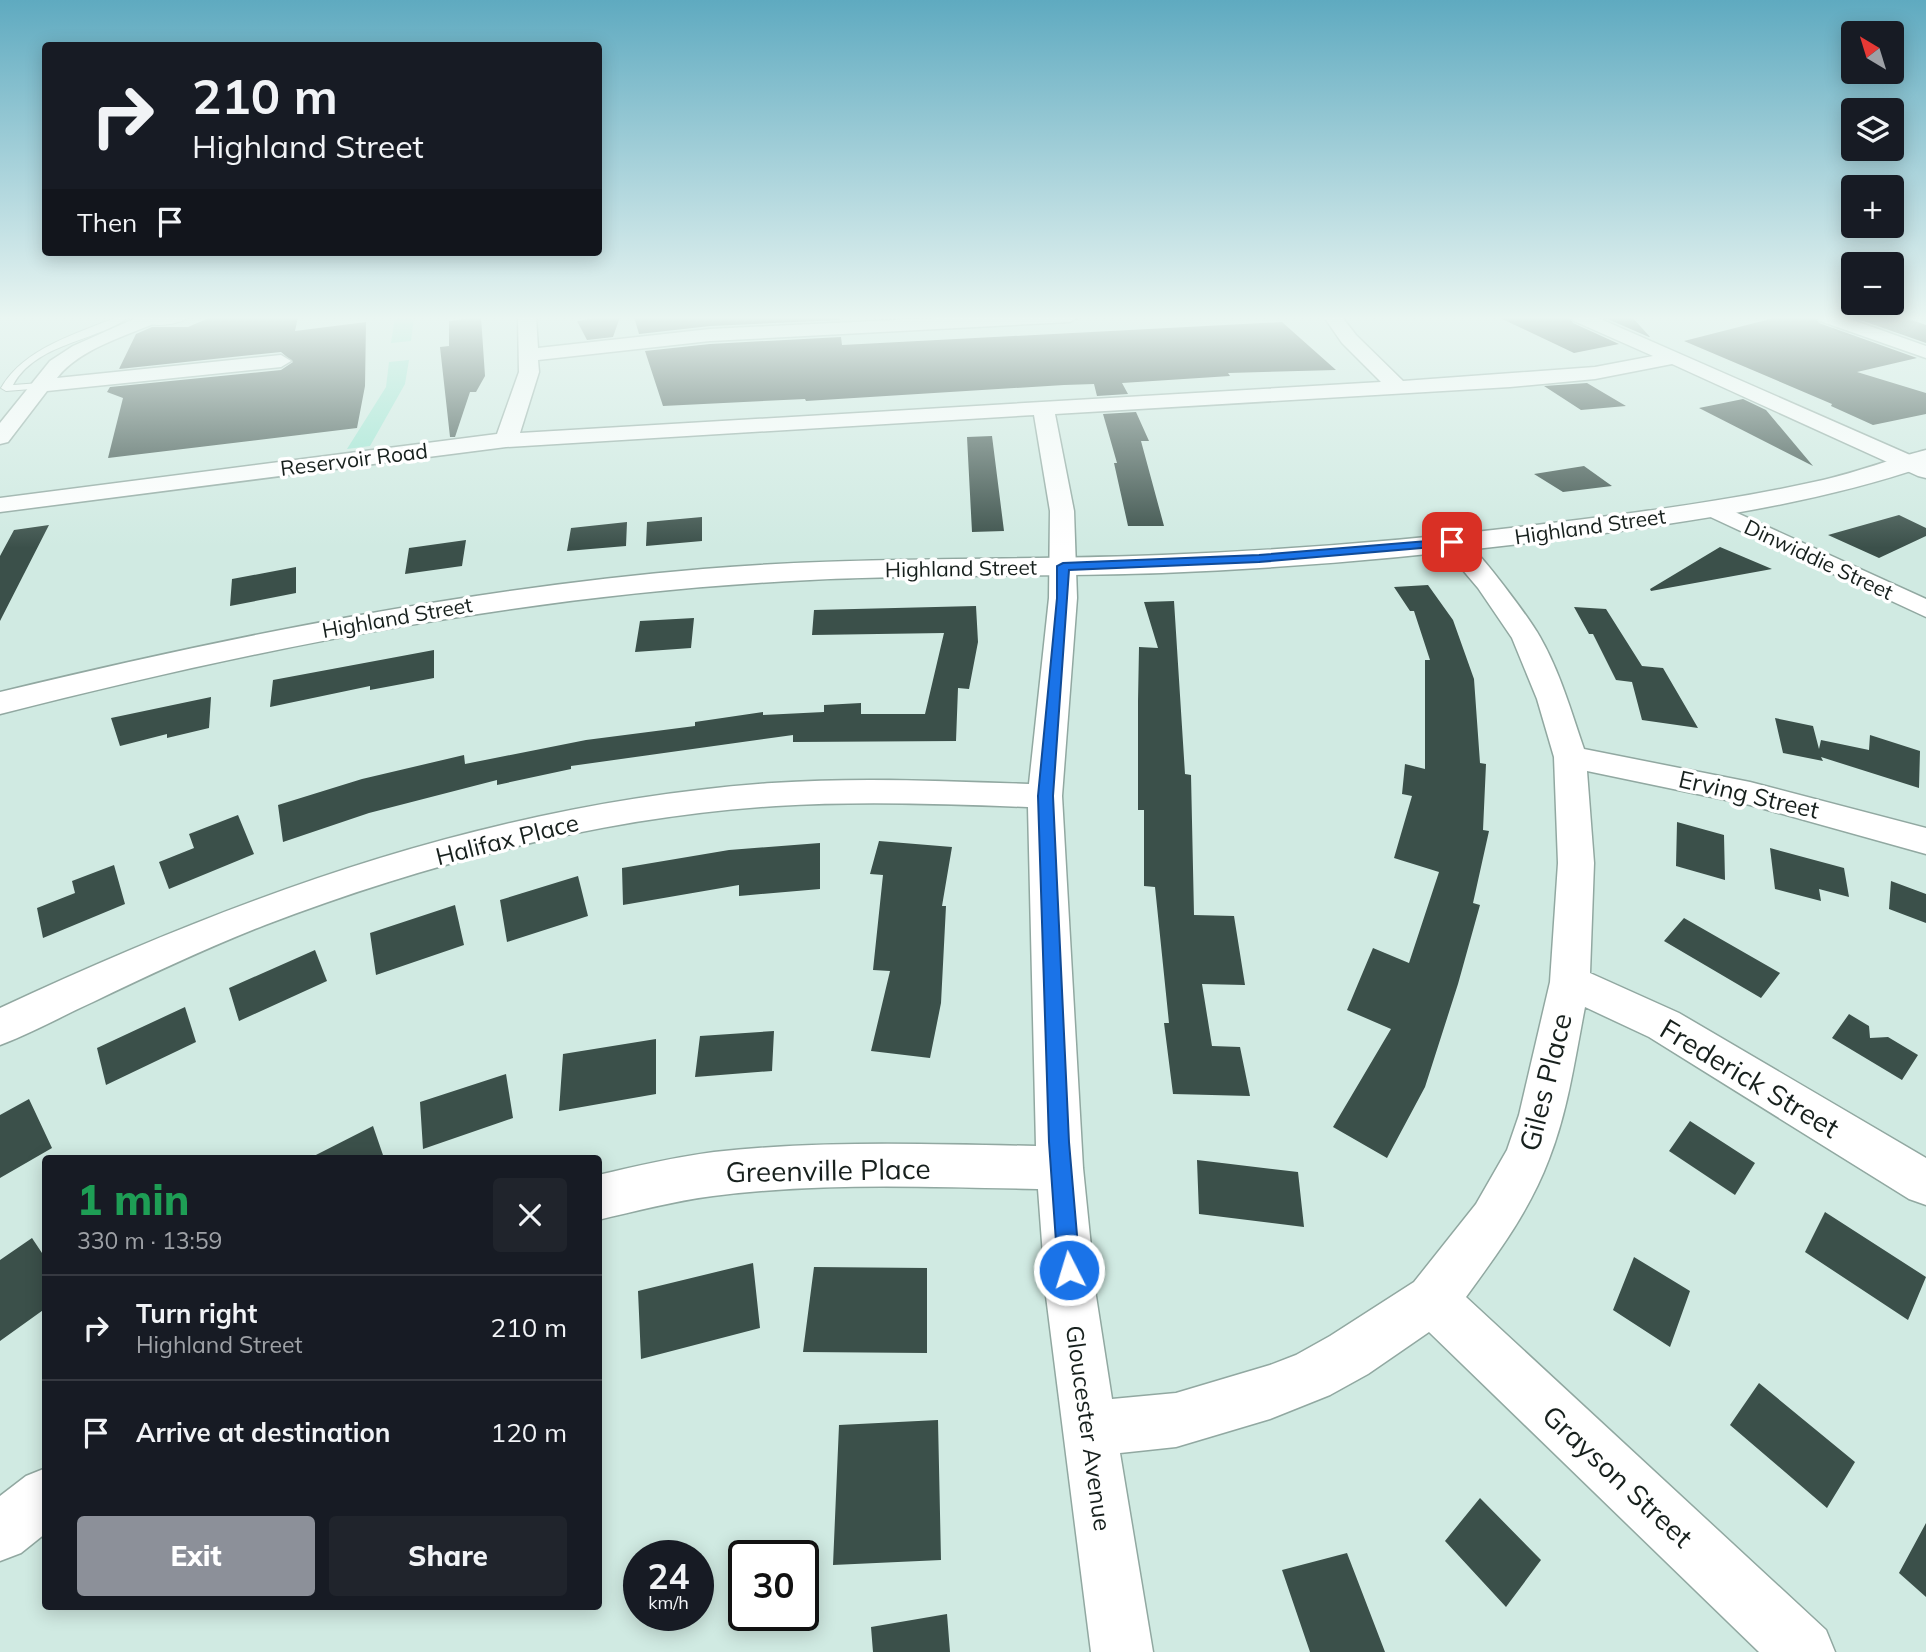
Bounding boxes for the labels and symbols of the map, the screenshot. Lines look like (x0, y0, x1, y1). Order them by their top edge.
north arrow (1841, 21, 1904, 84)
street label: Reservoir Road (279, 437, 429, 481)
street label: Highland Street (1513, 503, 1667, 549)
pin (1422, 512, 1482, 572)
street label: Dinwiddie Street (1740, 513, 1898, 605)
street label: Highland Street (885, 554, 1037, 582)
street label: Highland Street (320, 591, 474, 643)
street label: Erving Street (1676, 763, 1822, 825)
street label: Halifax Place (432, 807, 582, 871)
street label: Giles Place (1511, 1009, 1579, 1155)
street label: Frederick Street (1654, 1011, 1846, 1145)
street label: Greenville Place (725, 1151, 931, 1189)
position arrow (1032, 1233, 1106, 1307)
street label: Gloucester Avenue (1060, 1323, 1118, 1533)
street label: Grayson Street (1536, 1397, 1701, 1555)
speed limit sign: 30 (728, 1540, 819, 1631)

